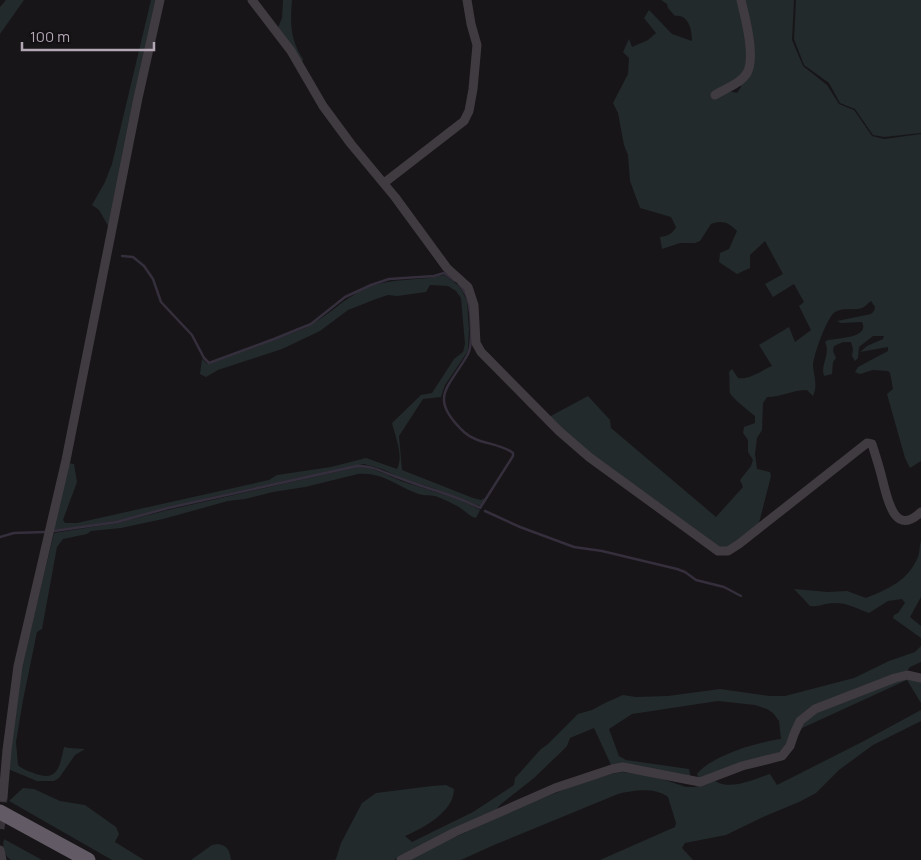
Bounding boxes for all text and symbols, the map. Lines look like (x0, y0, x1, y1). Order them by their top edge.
scale bar (22, 20, 155, 52)
text: 100 m (30, 26, 70, 47)

